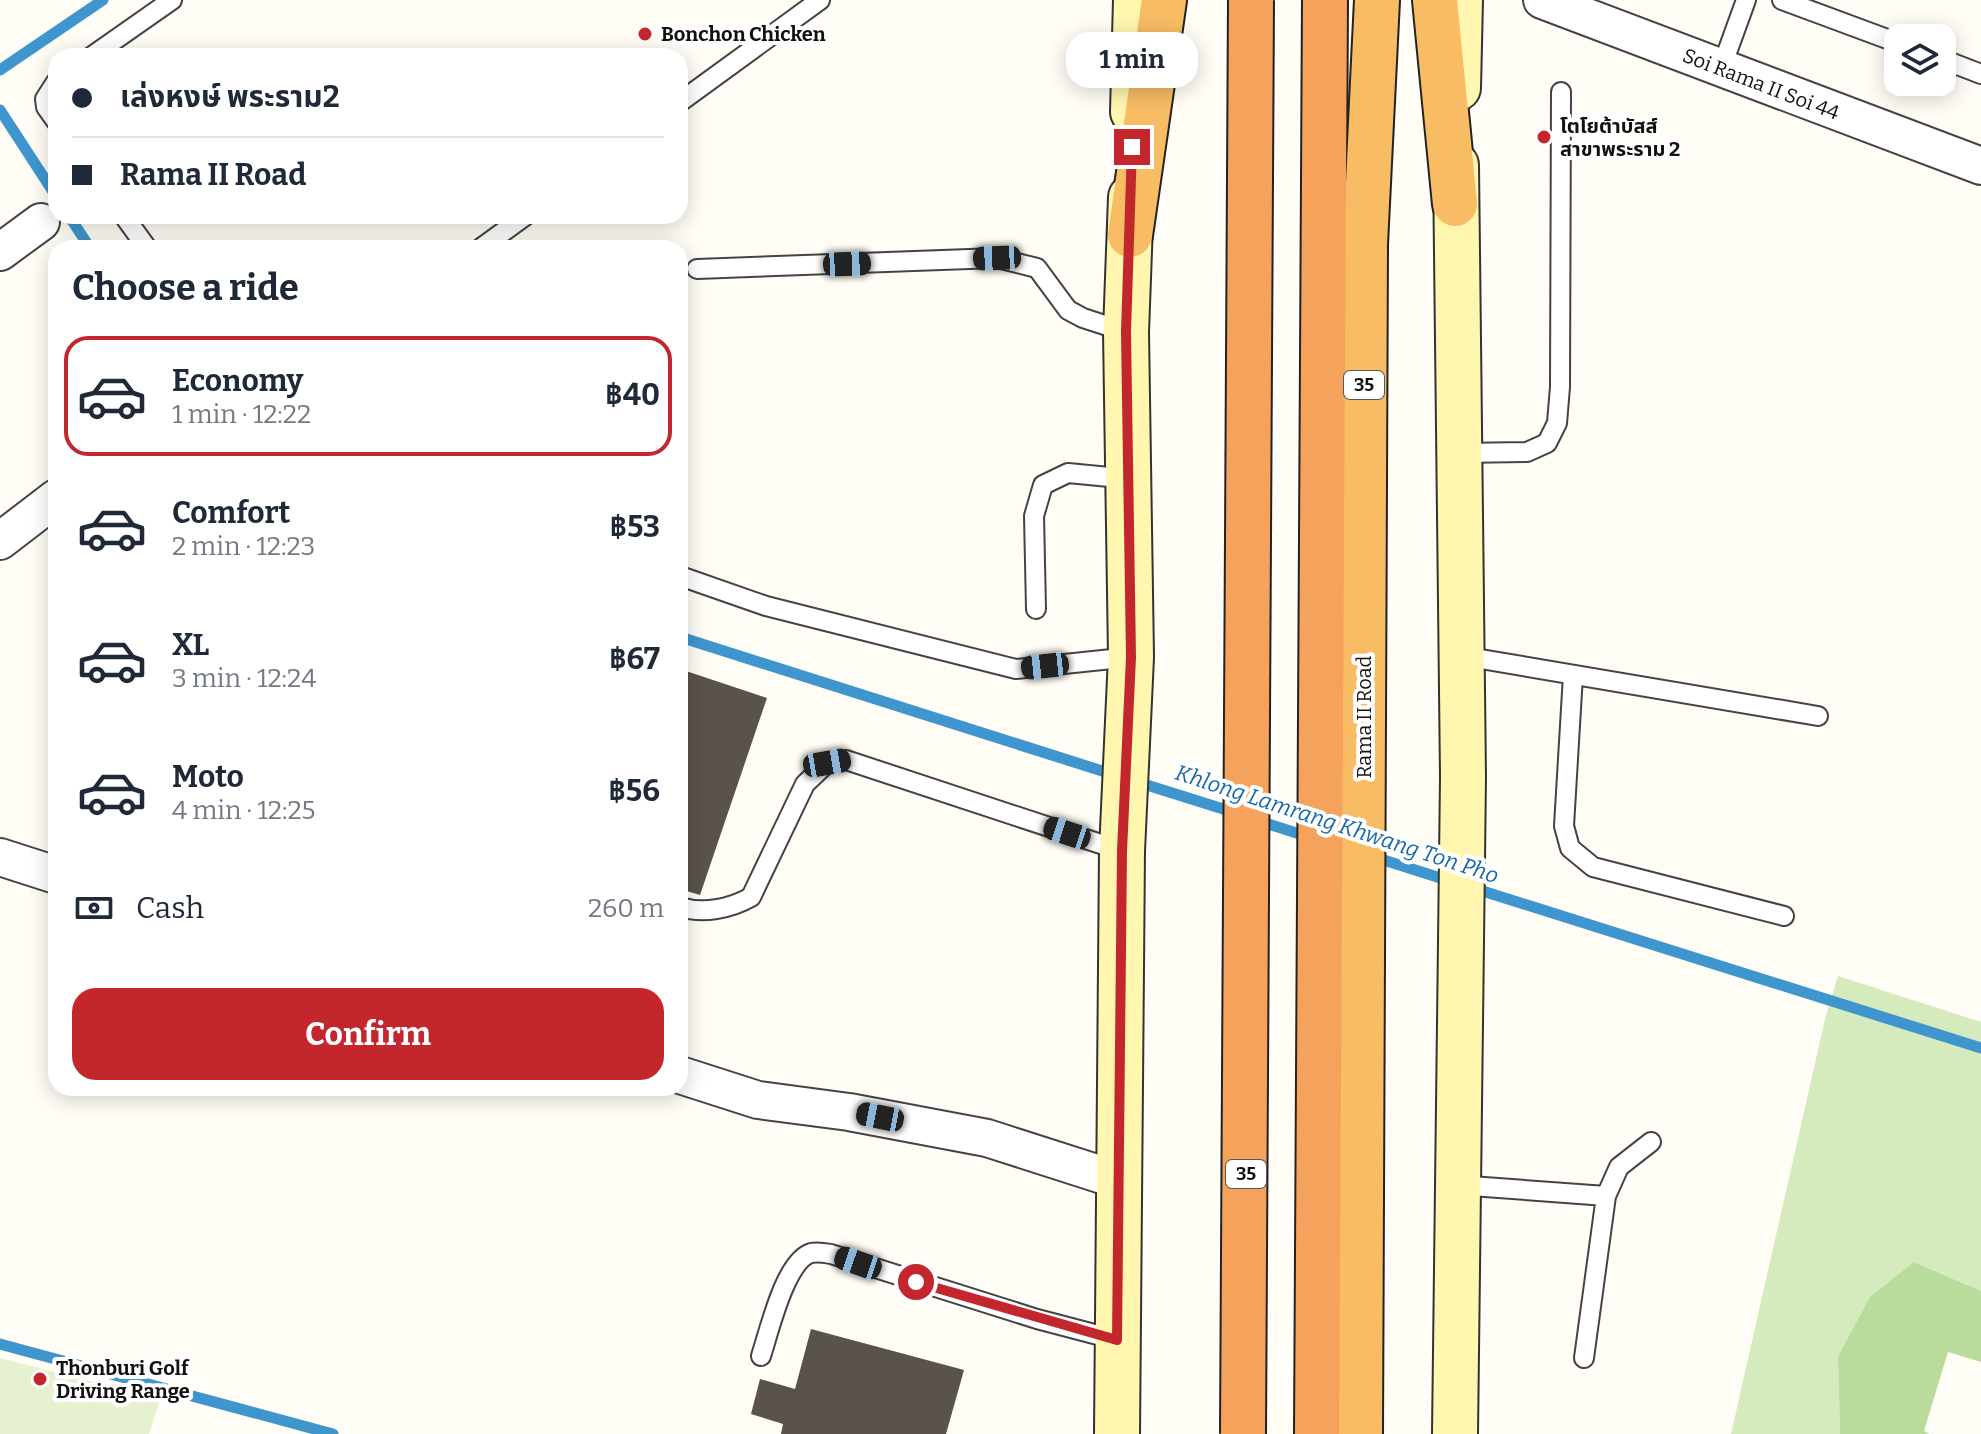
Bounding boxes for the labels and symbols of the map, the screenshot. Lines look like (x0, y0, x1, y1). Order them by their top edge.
place label: Bonchon Chicken (661, 22, 826, 46)
marker: Bonchon Chicken (636, 25, 654, 43)
callout: 1 min (1066, 31, 1198, 87)
street label: Soi Rama II Soi 44 (1679, 43, 1843, 125)
place label: โตโยต้าบัสส์ สาขาพระราม 2 (1560, 114, 1680, 161)
marker: โตโยต้าบัสส์ สาขาพระราม 2 (1535, 128, 1553, 146)
route end (1114, 129, 1150, 165)
car (973, 245, 1021, 271)
car (823, 251, 871, 277)
road number: 35 (1344, 371, 1384, 399)
car (1020, 652, 1070, 680)
street label: Rama II Road (1352, 655, 1376, 778)
car (801, 747, 853, 779)
water label: Khlong Lamrang Khwang Ton Pho (1172, 759, 1502, 889)
car (1040, 814, 1094, 852)
car (854, 1101, 906, 1133)
road number: 35 (1226, 1160, 1266, 1188)
car (831, 1244, 885, 1282)
route start (898, 1264, 934, 1300)
place label: Thonburi Golf Driving Range (56, 1356, 190, 1403)
marker: Thonburi Golf Driving Range (31, 1370, 49, 1388)

